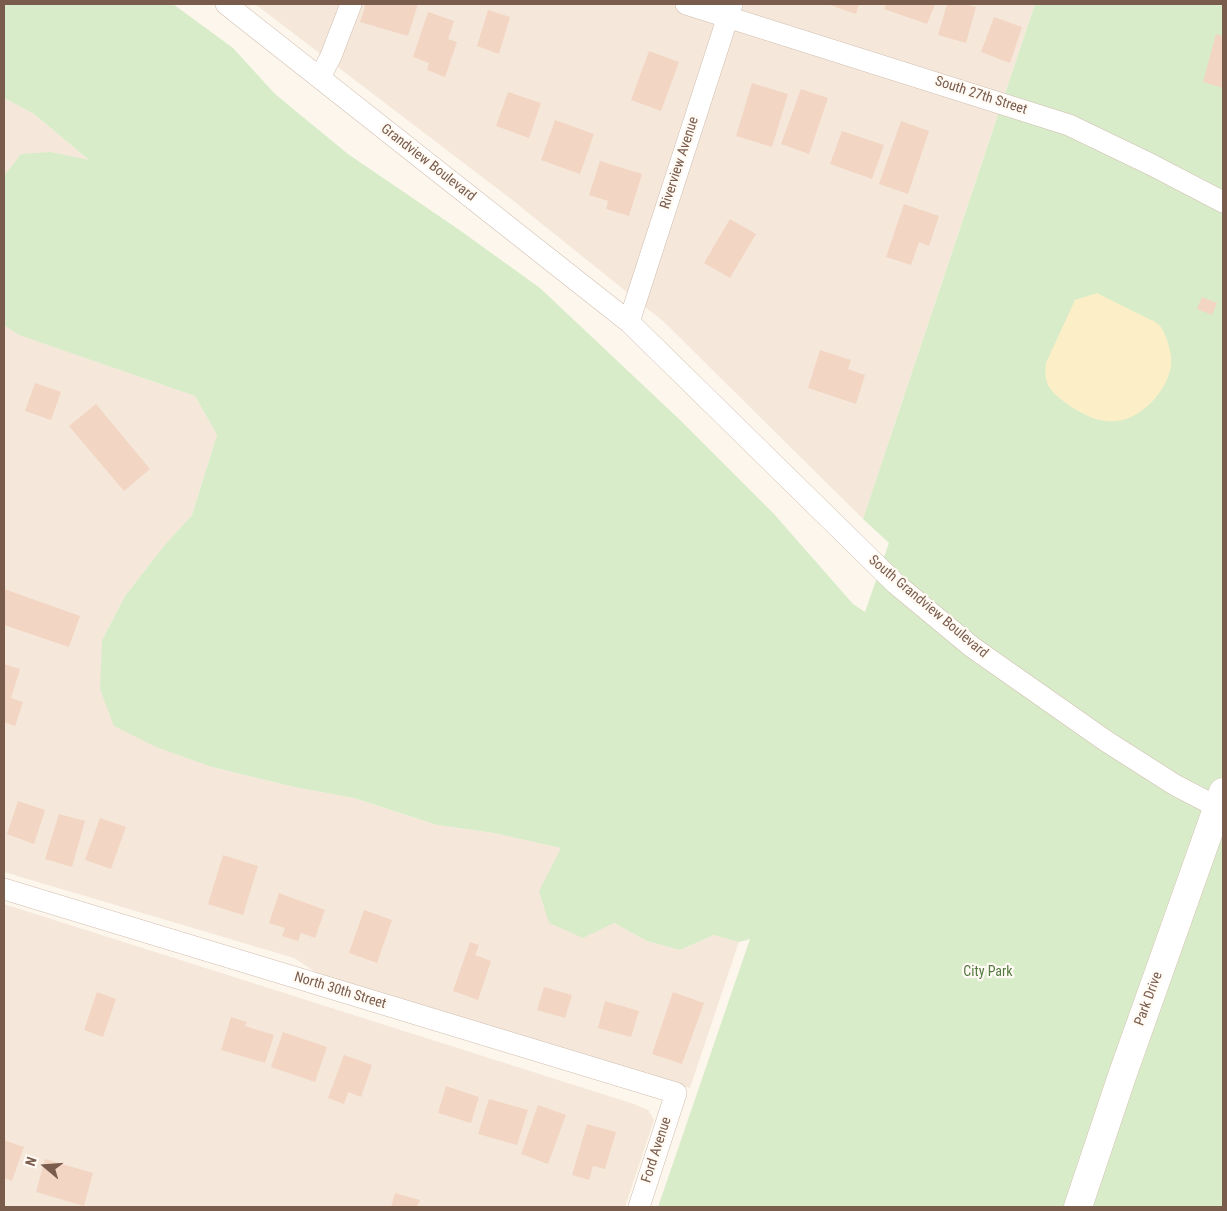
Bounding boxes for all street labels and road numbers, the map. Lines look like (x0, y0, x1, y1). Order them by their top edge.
street label: South 27th Street (933, 73, 1029, 119)
street label: Riverview Avenue (657, 115, 703, 211)
street label: Grandview Boulevard (377, 121, 479, 205)
street label: South Grandview Boulevard (865, 552, 991, 662)
street label: North 30th Street (292, 969, 388, 1013)
street label: Park Drive (1132, 970, 1166, 1028)
street label: Ford Avenue (638, 1115, 676, 1185)

